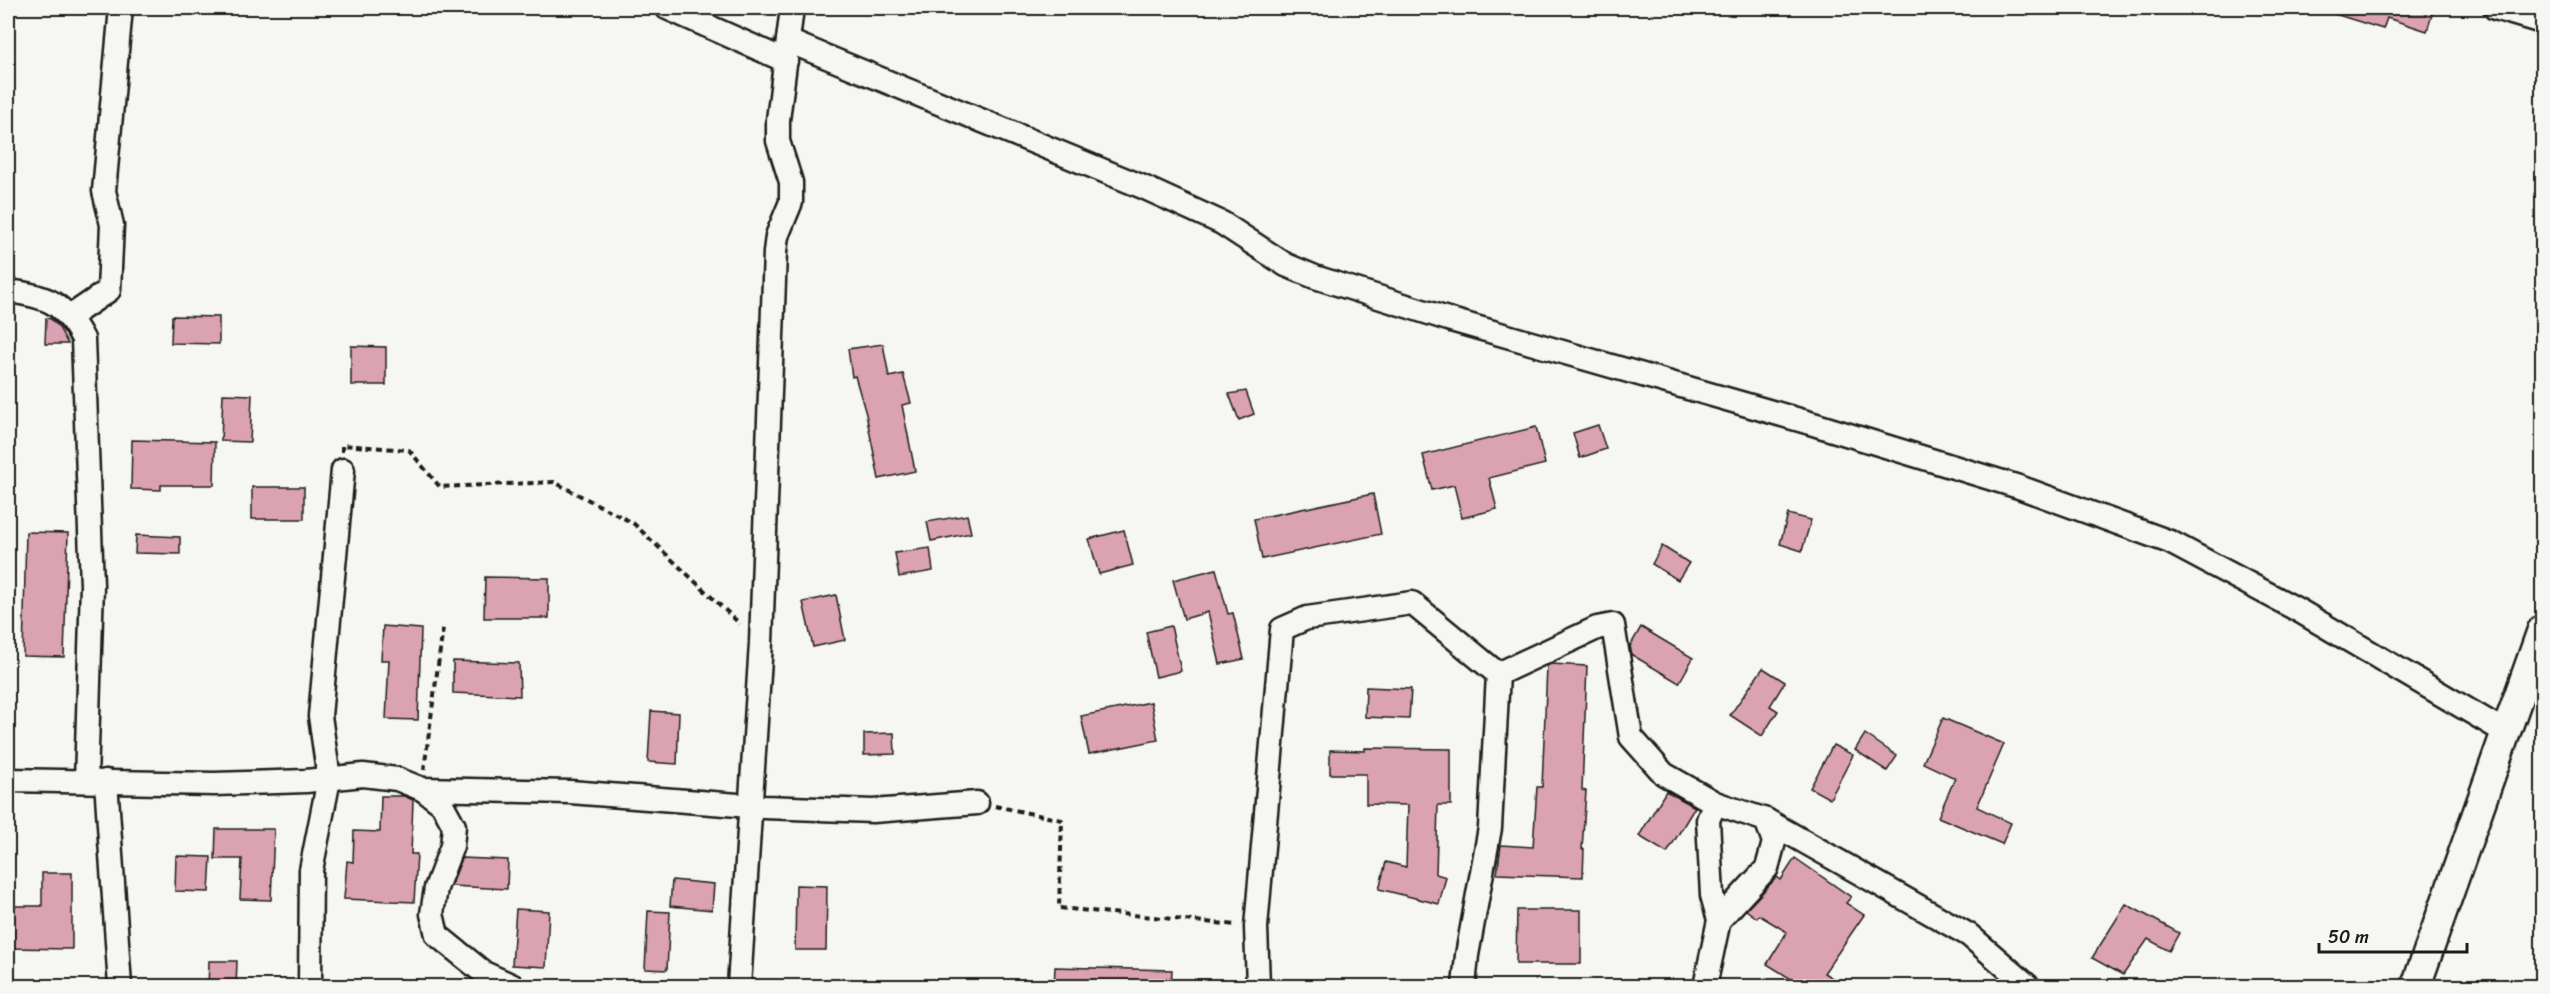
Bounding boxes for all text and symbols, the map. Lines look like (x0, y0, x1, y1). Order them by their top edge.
scale bar (2319, 916, 2468, 954)
text: 50 m (2328, 921, 2369, 953)

